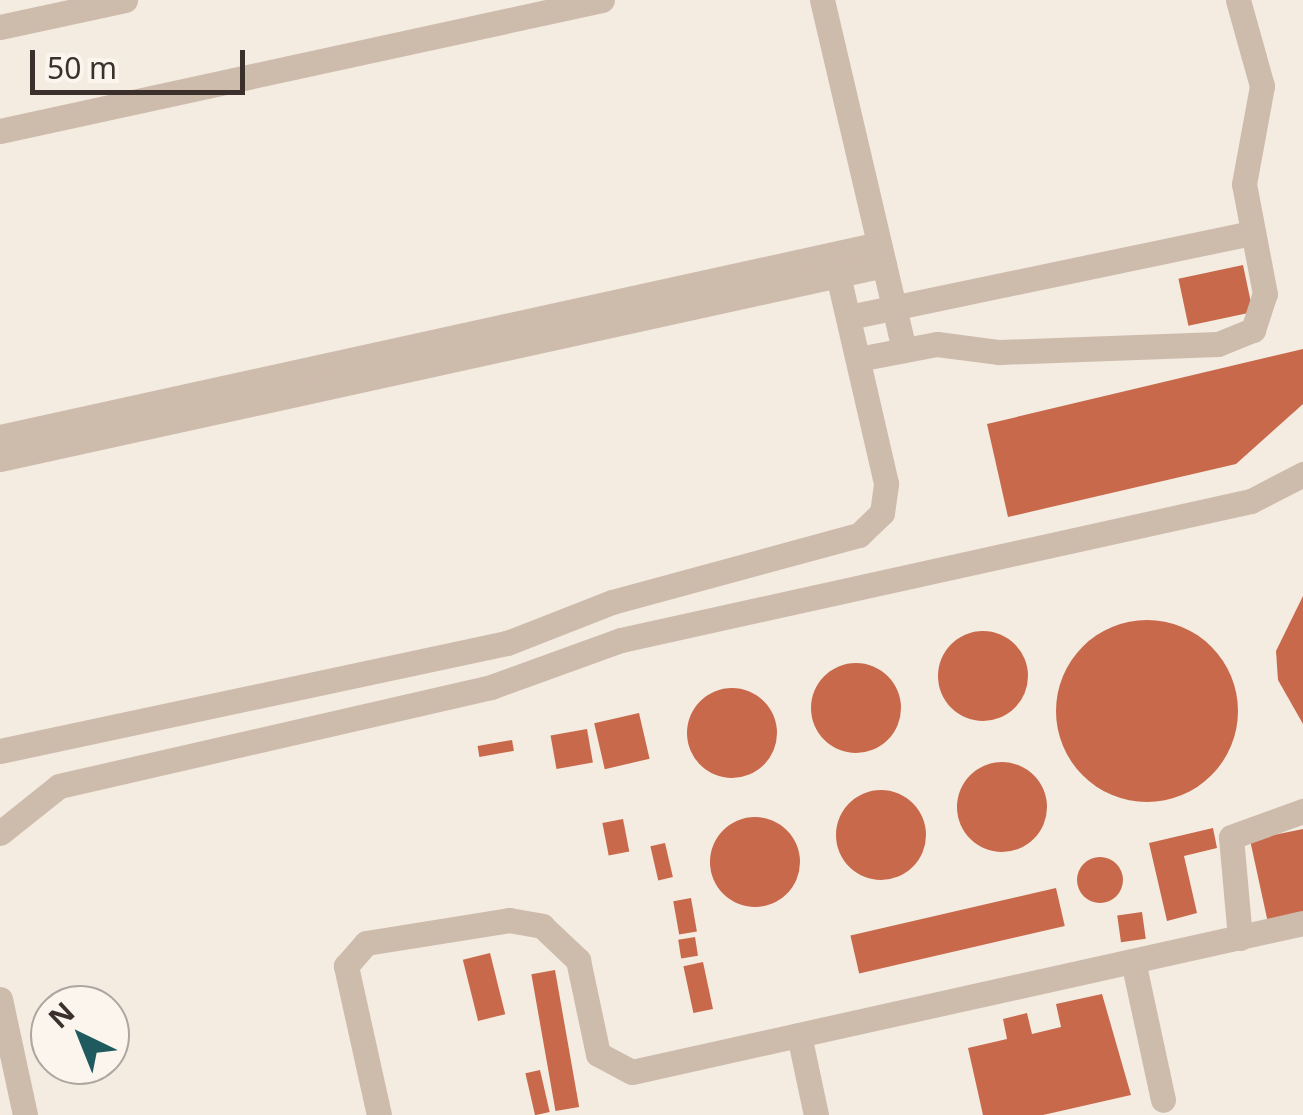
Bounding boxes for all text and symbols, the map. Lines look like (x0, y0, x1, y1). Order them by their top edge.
scale bar (35, 30, 250, 92)
text: 50 m (47, 47, 117, 88)
north arrow (30, 985, 130, 1085)
text: N (40, 993, 82, 1036)

